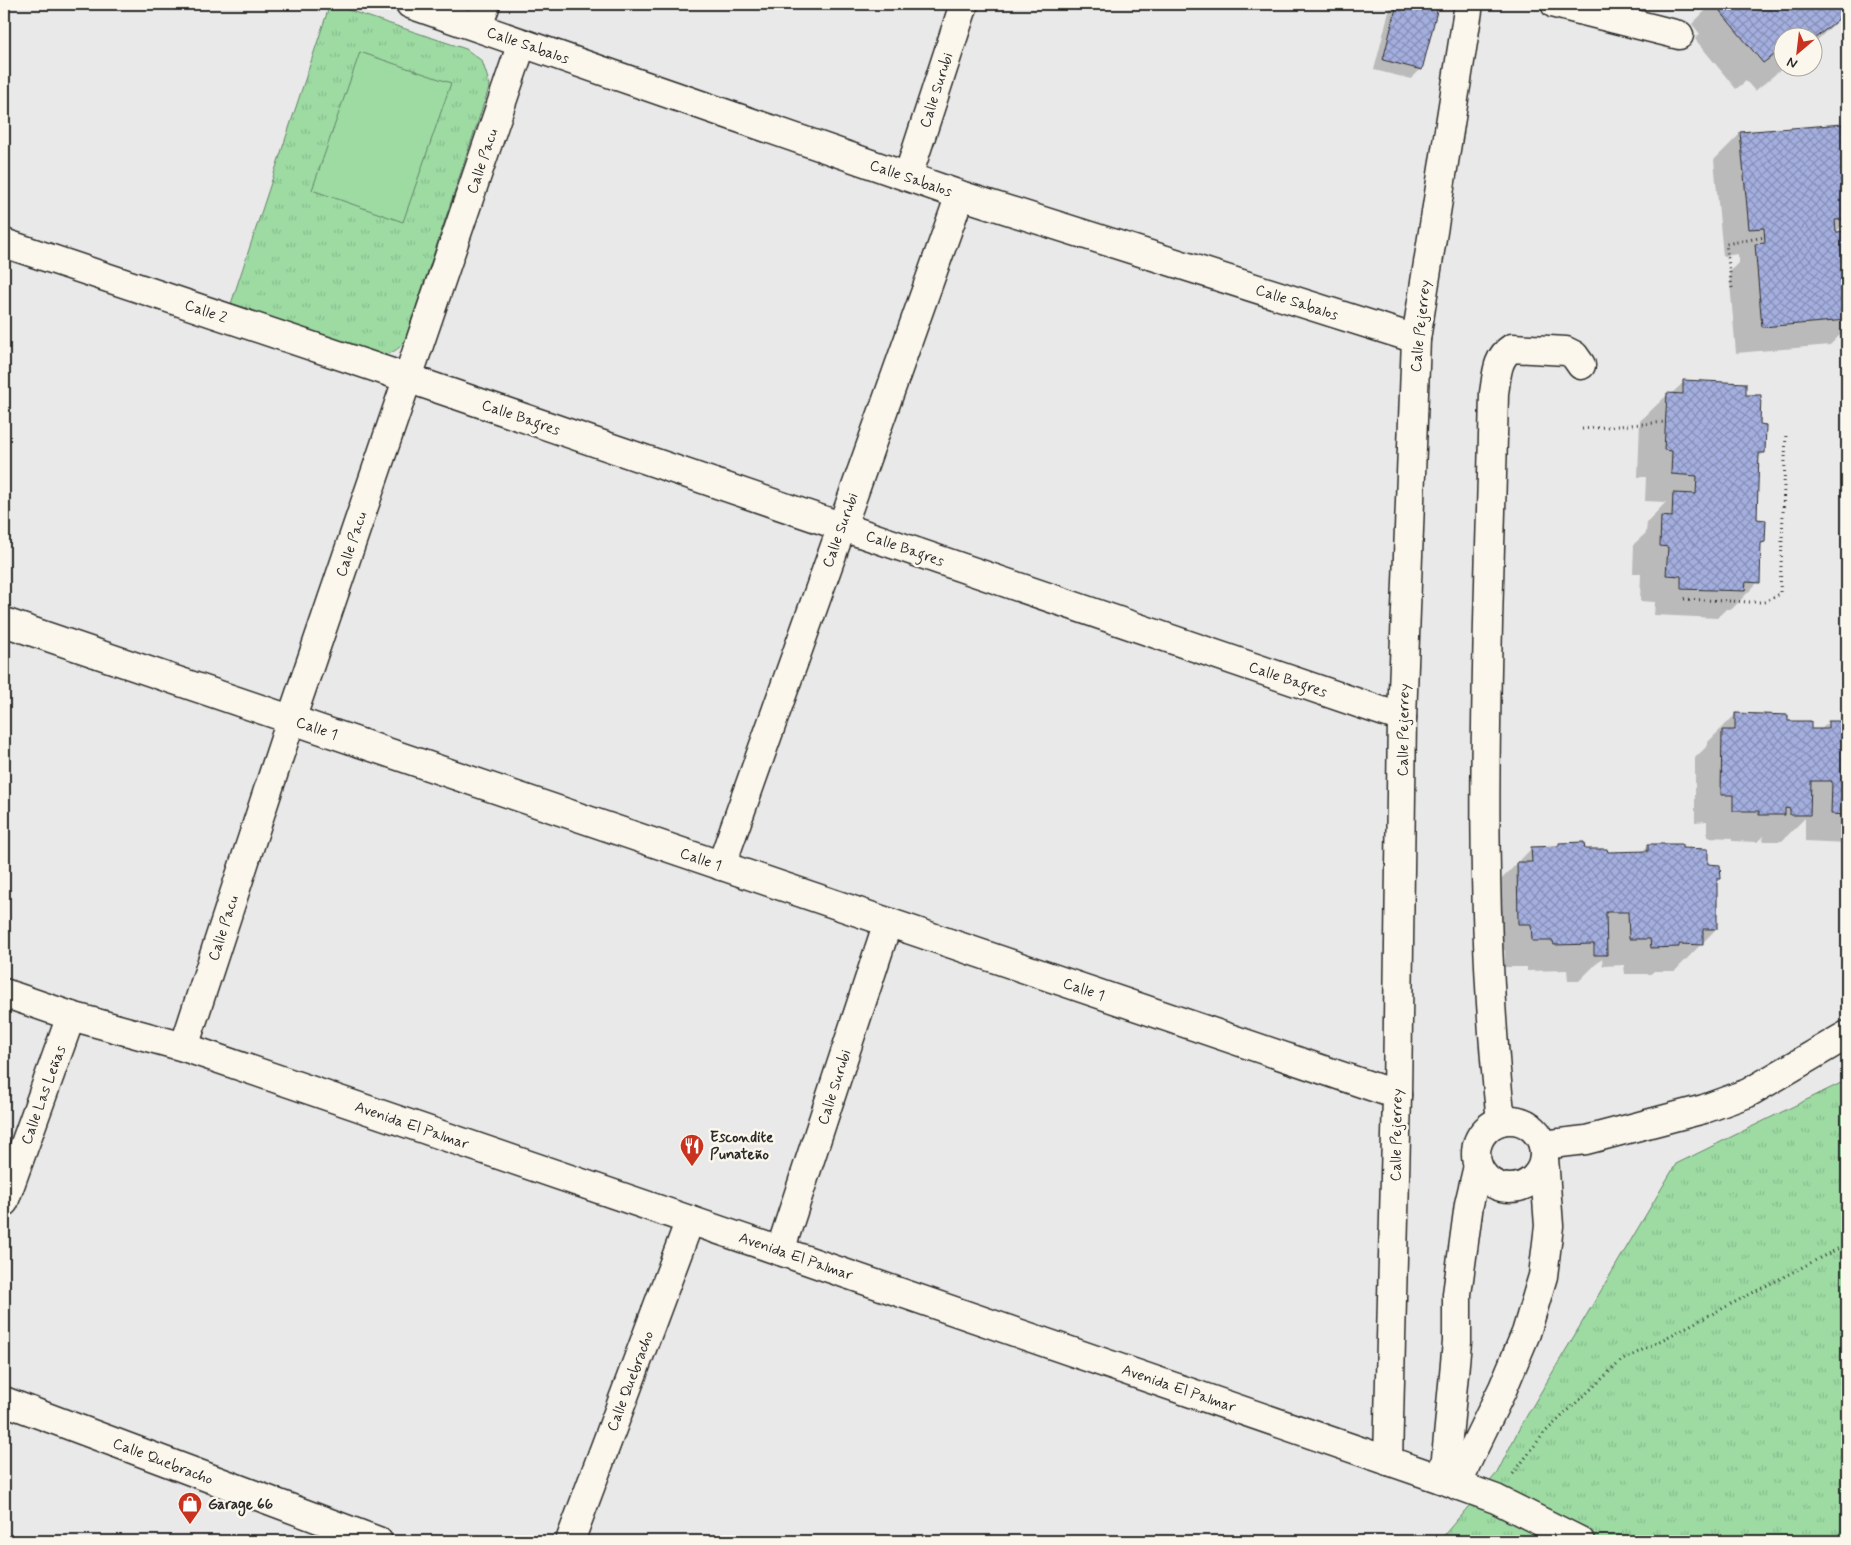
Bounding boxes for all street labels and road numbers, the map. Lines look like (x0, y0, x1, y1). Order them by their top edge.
street label: Calle Sabalos (484, 23, 572, 70)
street label: Calle Surubi (915, 50, 959, 131)
street label: Calle Pacu (462, 126, 504, 197)
street label: Calle Sabalos (867, 156, 955, 203)
street label: Calle Pejerrey (1406, 279, 1436, 373)
street label: Calle Sabalos (1253, 280, 1341, 326)
street label: Calle 2 (182, 295, 230, 329)
street label: Calle Bagres (478, 395, 563, 442)
street label: Calle Surubi (818, 490, 864, 570)
street label: Calle Pacu (331, 509, 373, 580)
street label: Calle Bagres (862, 526, 947, 573)
street label: Calle Bagres (1245, 657, 1330, 704)
street label: Calle Pejerrey (1393, 683, 1415, 777)
street label: Calle 1 (293, 712, 340, 745)
street label: Calle 1 (677, 843, 724, 876)
street label: Calle Pacu (204, 893, 244, 964)
street label: Calle 1 (1060, 973, 1107, 1006)
street label: Calle Las Leñas (17, 1043, 71, 1148)
street label: Calle Surubi (813, 1047, 857, 1128)
street label: Calle Pejerrey (1386, 1088, 1408, 1182)
street label: Avenida El Palmar (352, 1097, 472, 1155)
street label: Avenida El Palmar (736, 1228, 856, 1286)
street label: Calle Quebracho (603, 1328, 659, 1434)
street label: Avenida El Palmar (1119, 1360, 1239, 1418)
street label: Calle Quebracho (110, 1434, 216, 1490)

